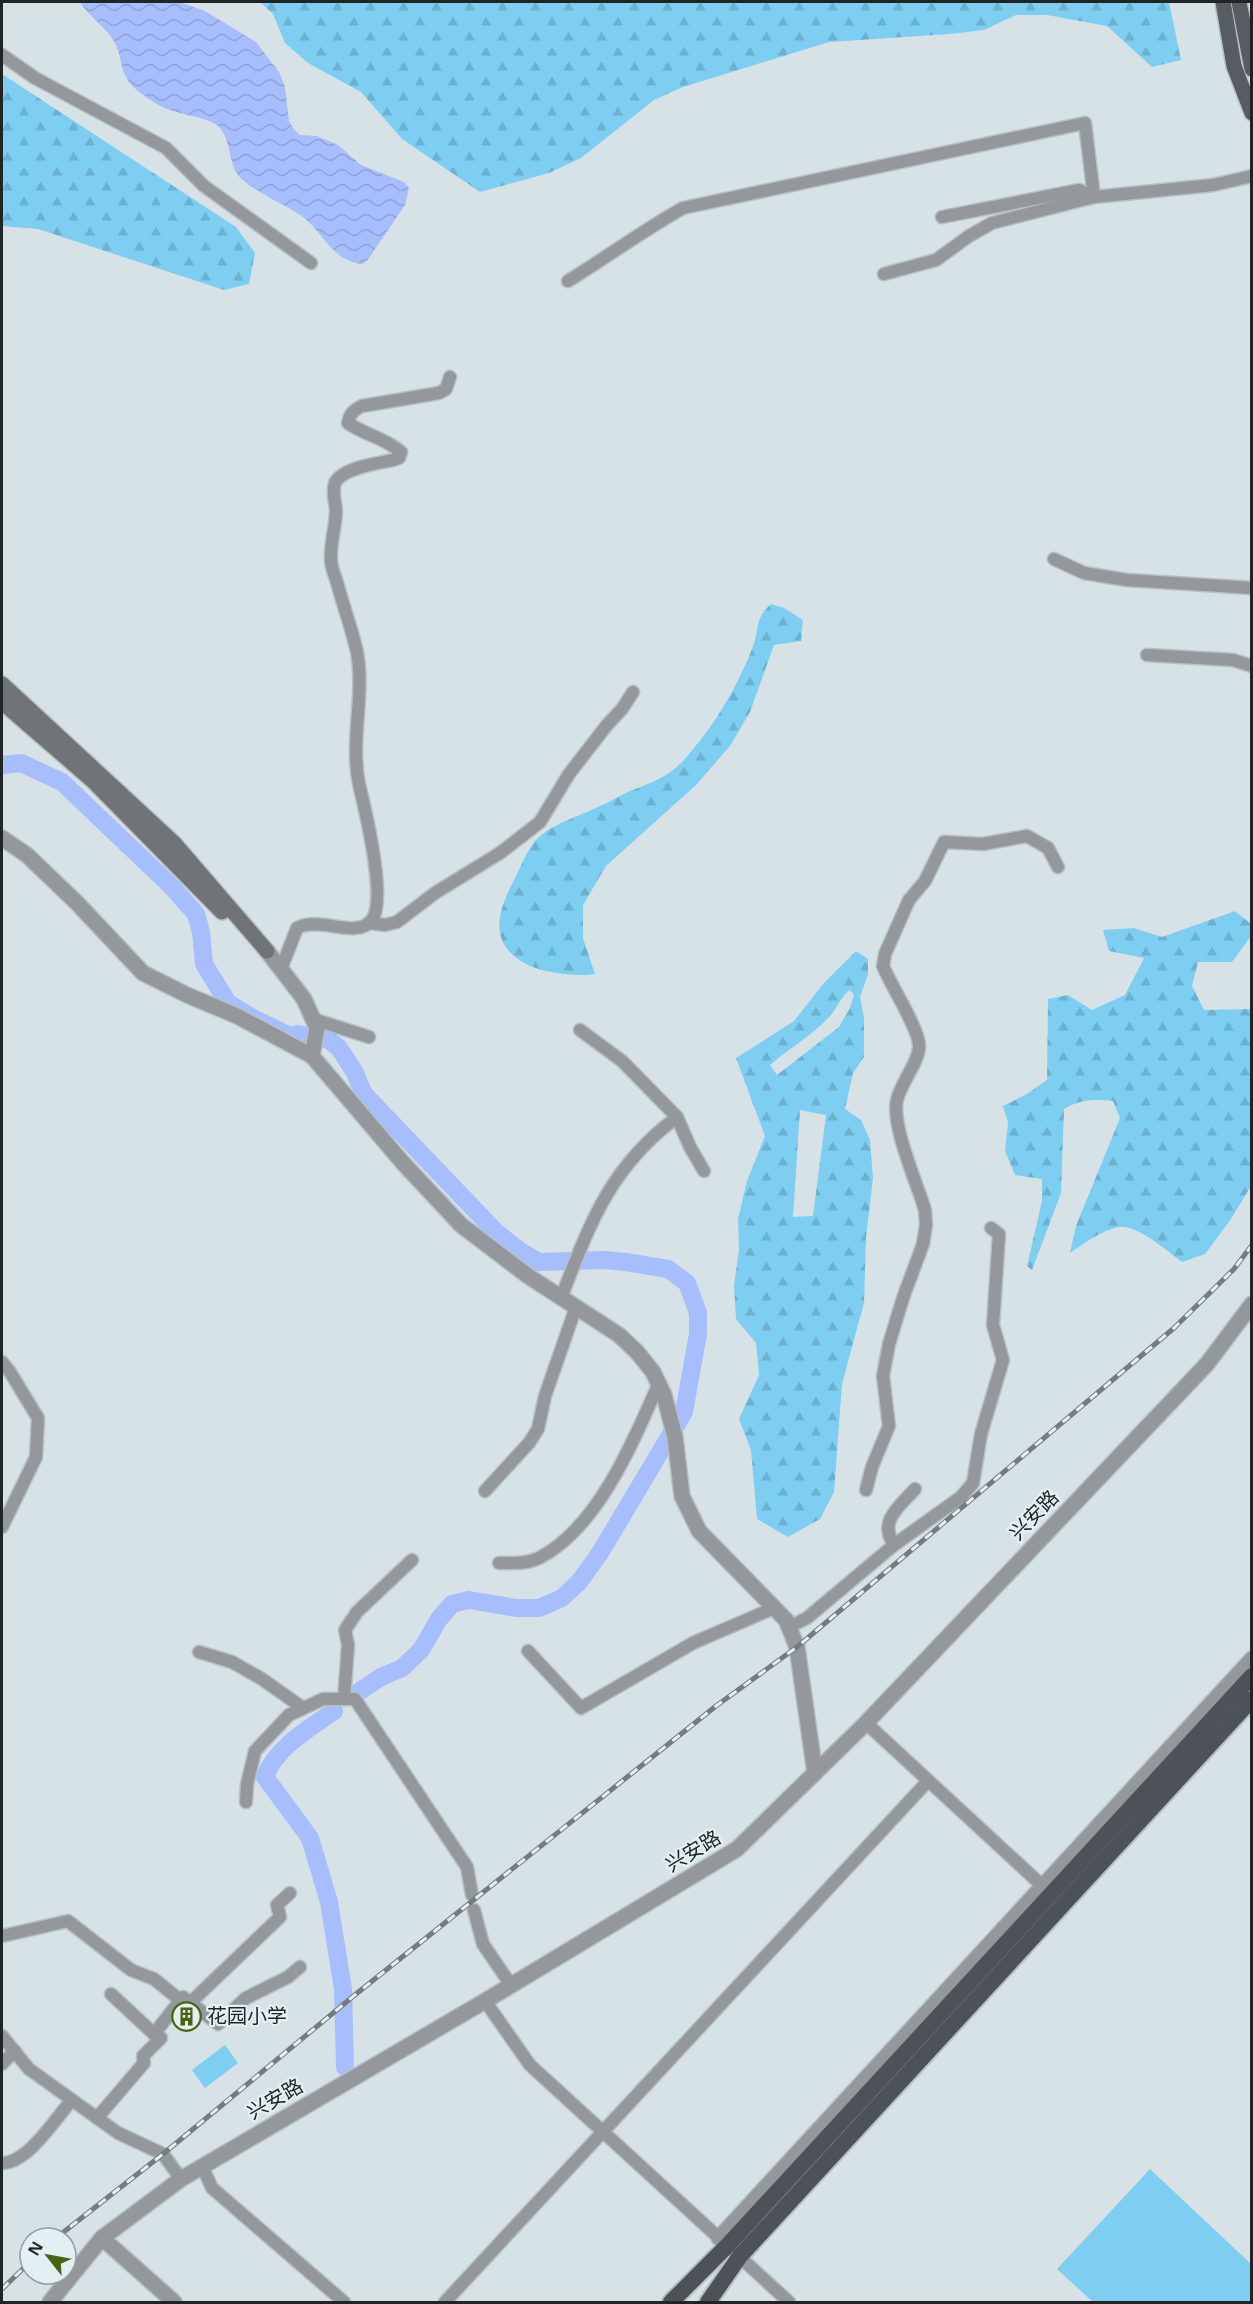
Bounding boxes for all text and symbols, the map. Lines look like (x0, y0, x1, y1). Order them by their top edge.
street label: 兴安路 (1003, 1484, 1064, 1546)
street label: 兴安路 (660, 1824, 725, 1878)
building icon: 花园小学 (170, 2000, 202, 2032)
place label: 花园小学 (207, 2002, 287, 2029)
street label: 兴安路 (242, 2072, 307, 2125)
north arrow (18, 2226, 78, 2286)
text: N (22, 2237, 48, 2260)

